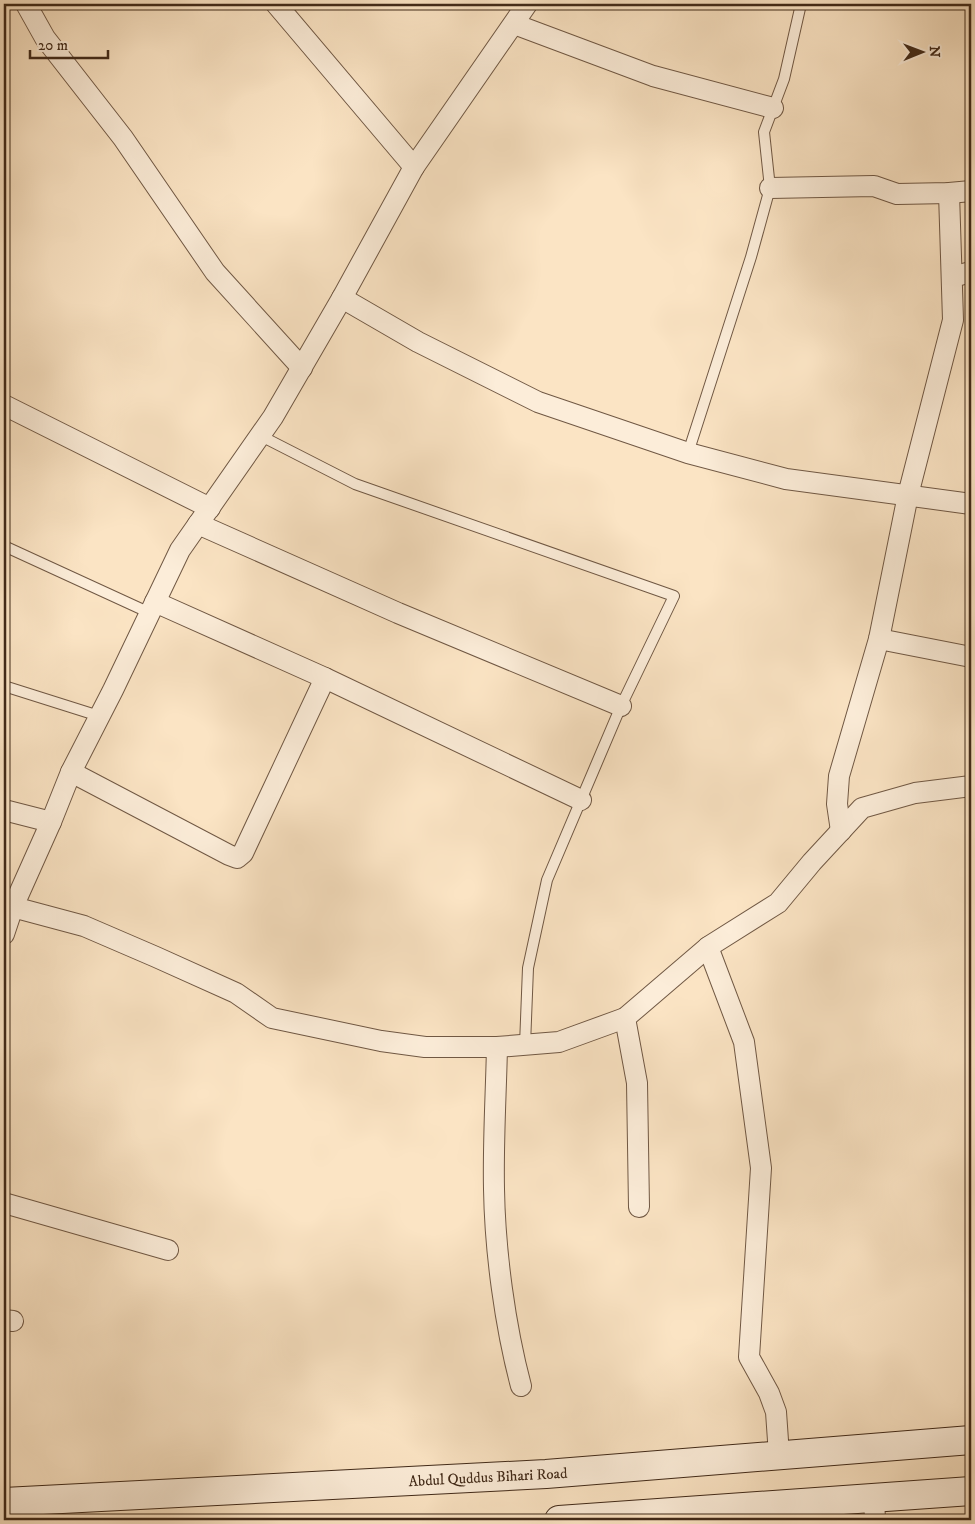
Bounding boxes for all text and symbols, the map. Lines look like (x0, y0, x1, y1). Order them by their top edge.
scale bar (30, 28, 108, 60)
north arrow (898, 28, 948, 78)
text: 20 m (38, 36, 68, 55)
text: N (925, 46, 943, 58)
street label: Abdul Quddus Bihari Road (408, 1464, 568, 1491)

